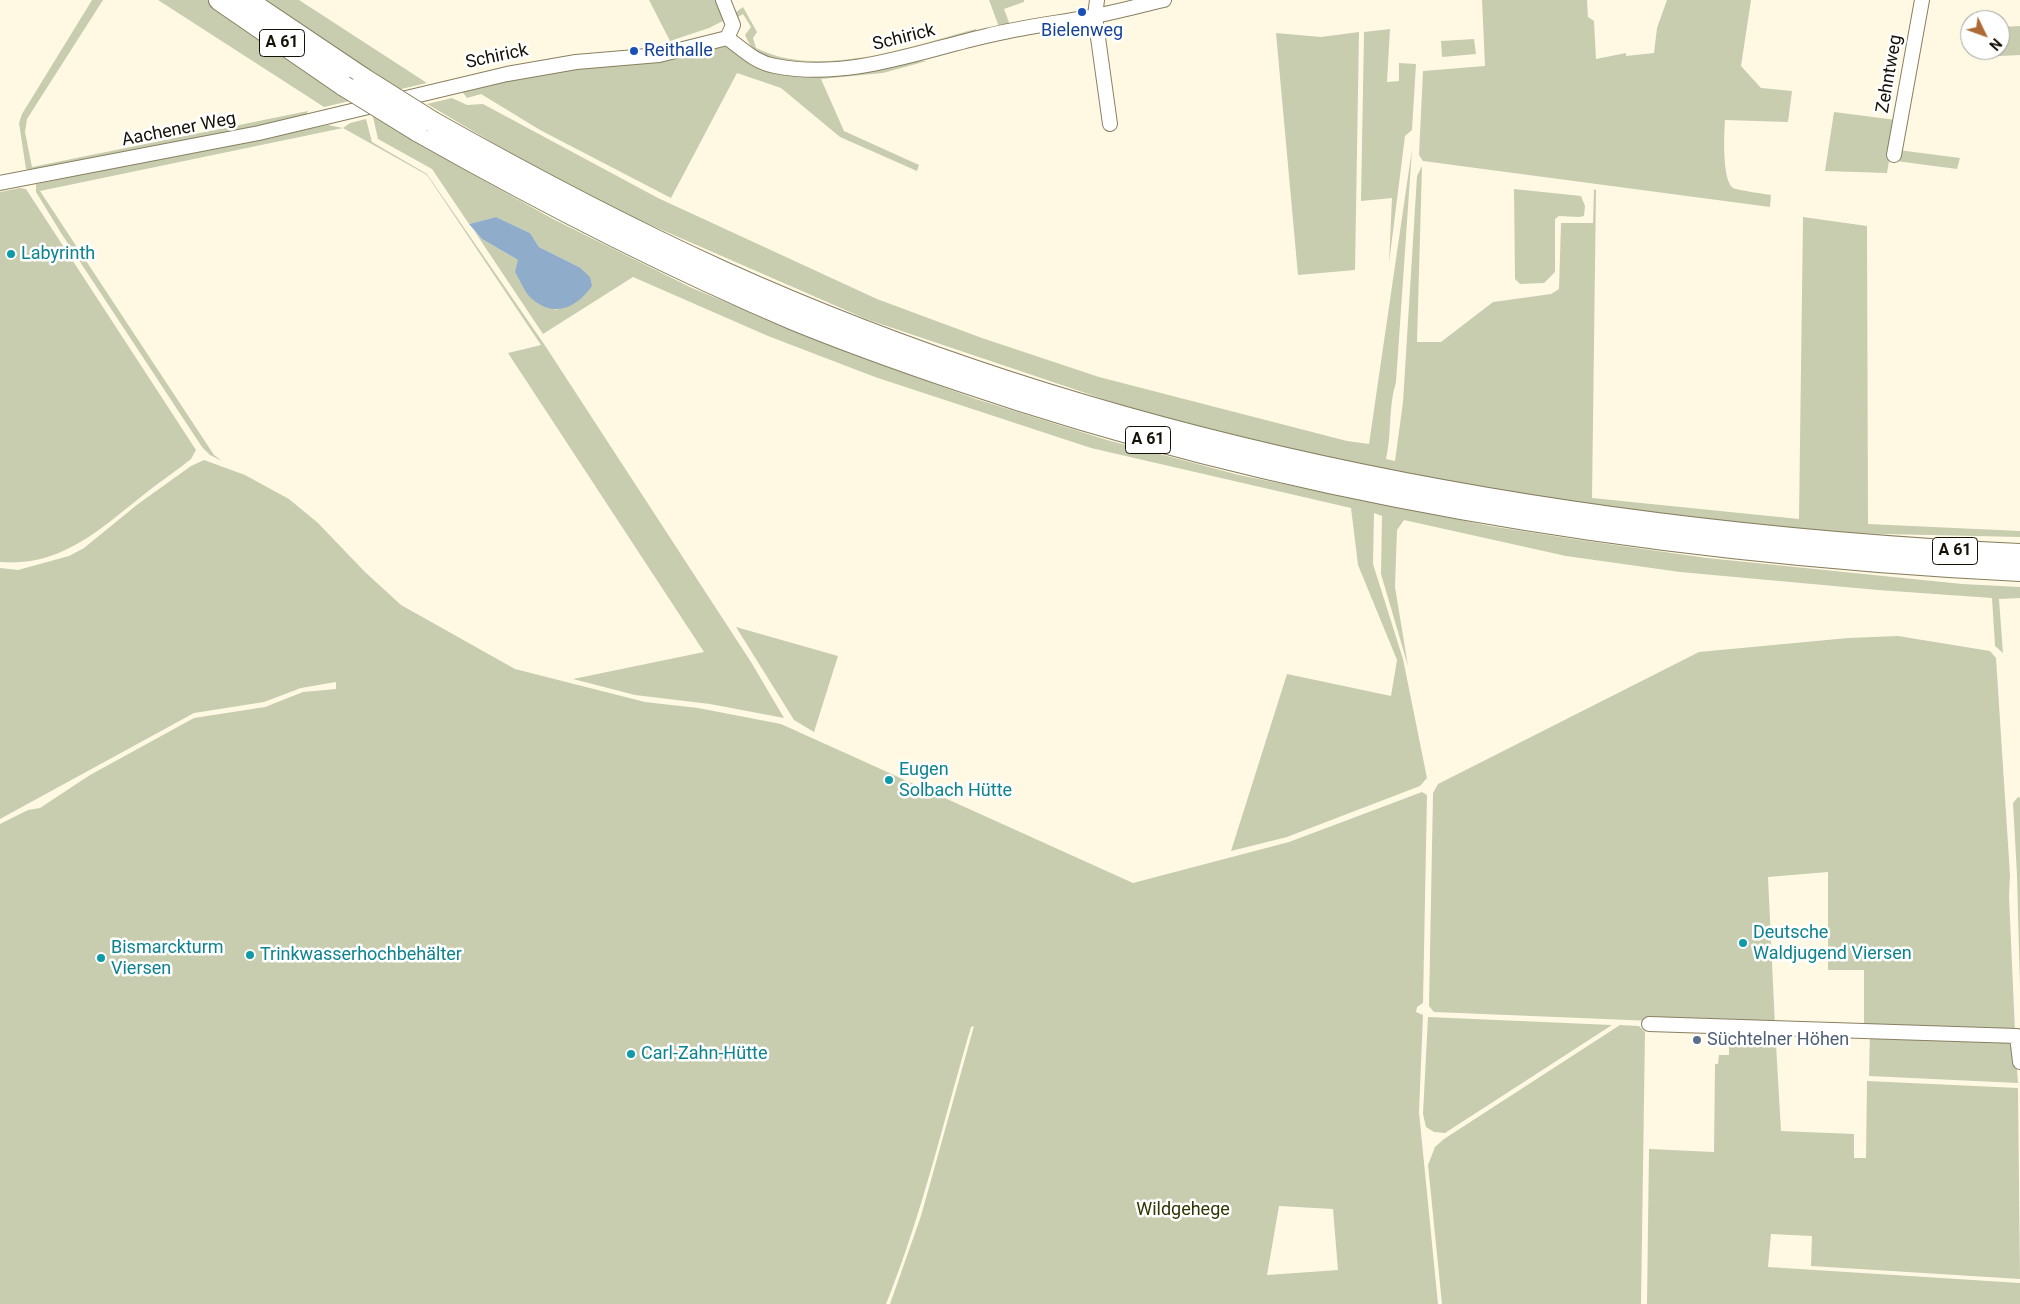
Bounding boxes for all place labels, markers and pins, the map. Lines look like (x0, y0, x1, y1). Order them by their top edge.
marker: Bielenweg (1076, 6, 1088, 18)
place label: Bielenweg (1041, 20, 1123, 42)
place label: Reithalle (644, 40, 713, 62)
marker: Reithalle (628, 45, 640, 57)
place label: Labyrinth (21, 243, 95, 265)
marker: Labyrinth (5, 248, 17, 260)
place label: Eugen Solbach Hütte (899, 759, 1012, 802)
marker: Eugen Solbach Hütte (883, 774, 895, 786)
place label: Deutsche Waldjugend Viersen (1753, 922, 1912, 964)
place label: Bismarckturm Viersen (111, 937, 224, 980)
marker: Deutsche Waldjugend Viersen (1737, 937, 1749, 949)
place label: Trinkwasserhochbehälter (260, 944, 462, 966)
marker: Trinkwasserhochbehälter (244, 949, 256, 961)
marker: Bismarckturm Viersen (95, 952, 107, 964)
place label: Süchtelner Höhen (1707, 1029, 1849, 1051)
marker: Süchtelner Höhen (1691, 1034, 1703, 1046)
place label: Carl-Zahn-Hütte (641, 1043, 767, 1065)
marker: Carl-Zahn-Hütte (625, 1048, 637, 1060)

